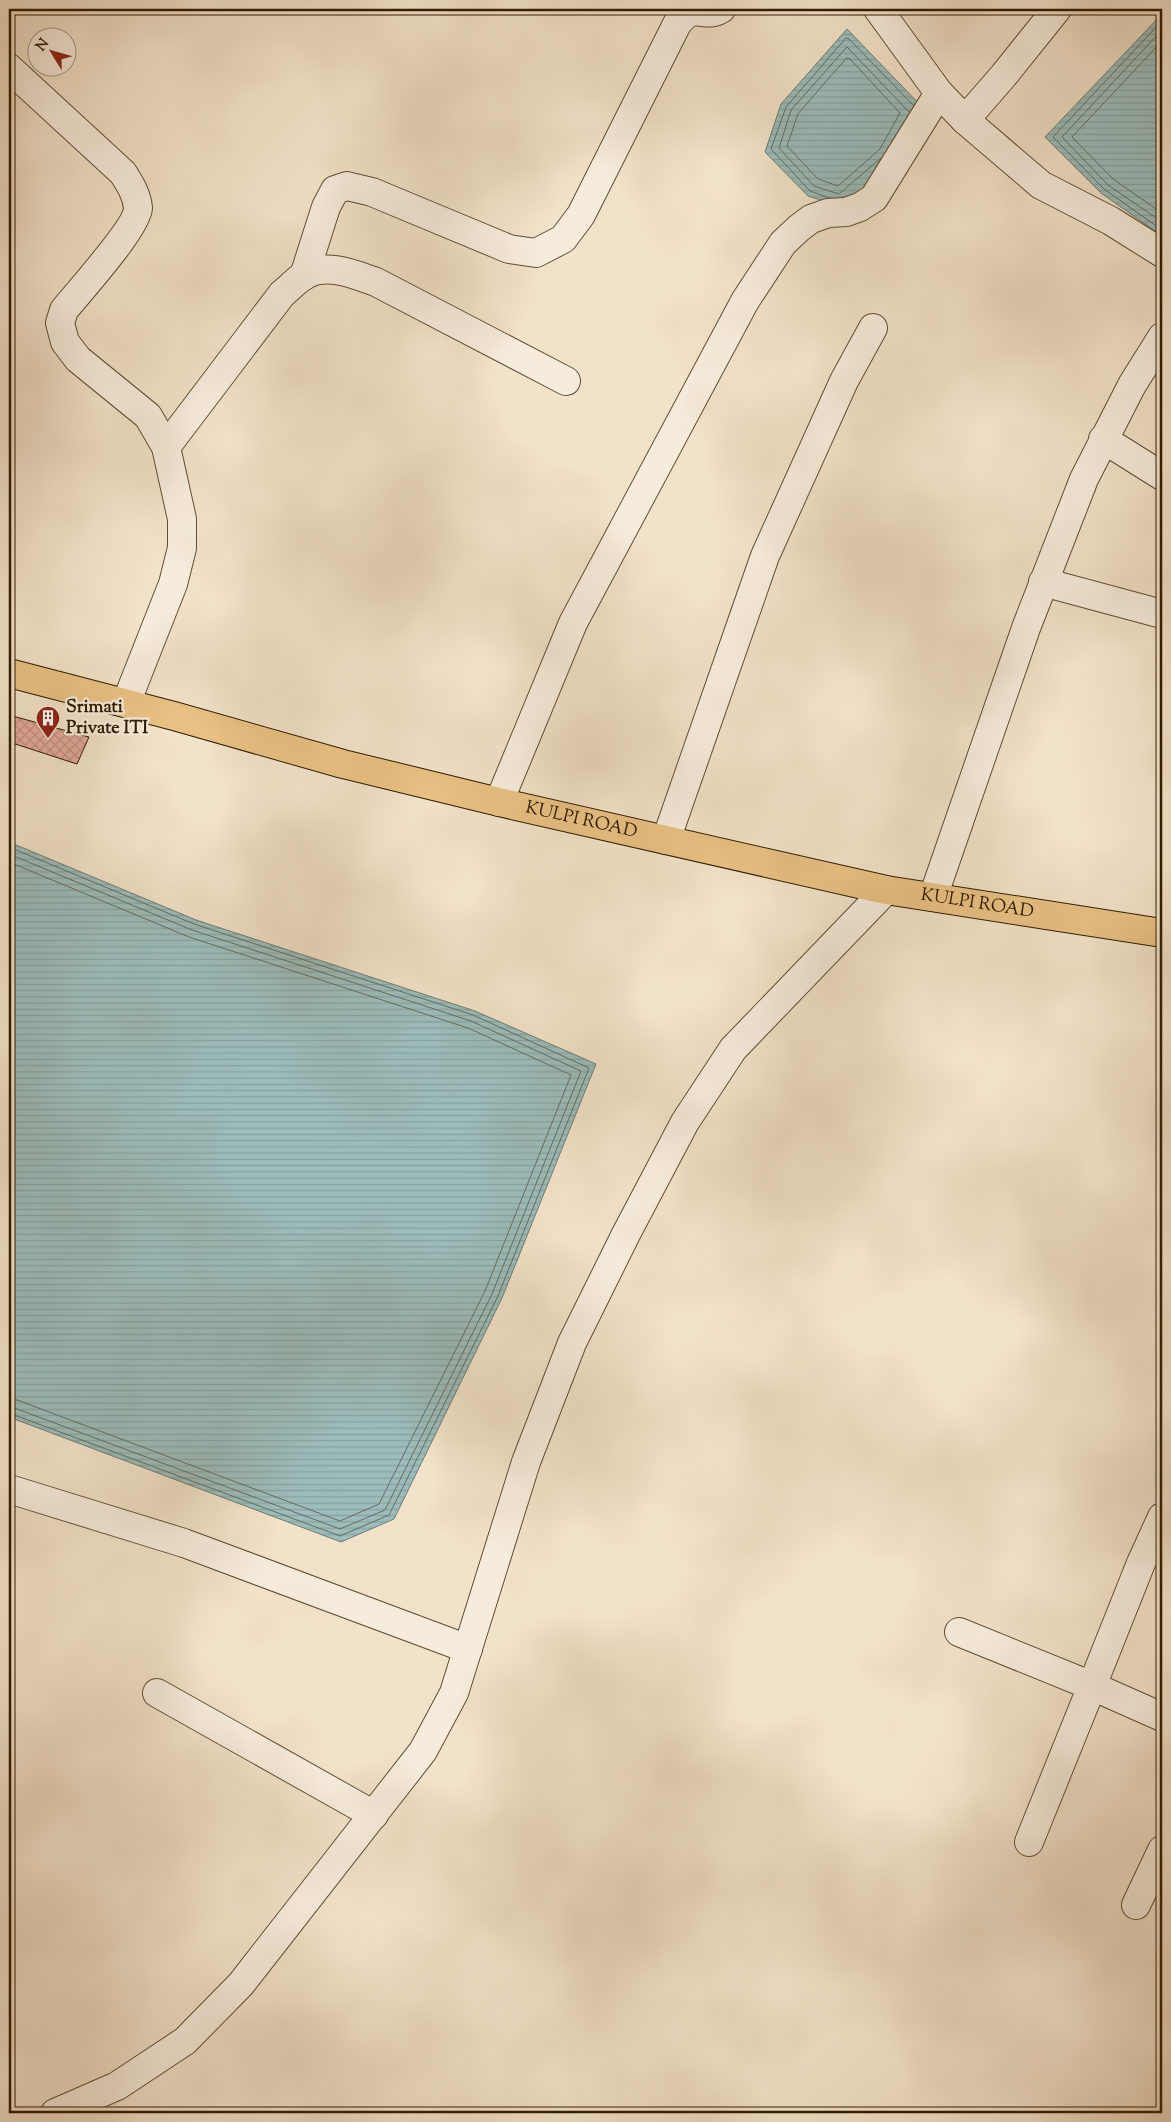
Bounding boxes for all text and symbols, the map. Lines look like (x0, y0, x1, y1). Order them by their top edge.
north arrow (28, 28, 78, 78)
text: N (32, 35, 55, 56)
place label: Srimati Private ITI (66, 695, 148, 742)
building icon: Srimati Private ITI (35, 705, 61, 739)
street label: KULPI ROAD (523, 795, 640, 846)
street label: KULPI ROAD (919, 883, 1036, 926)

